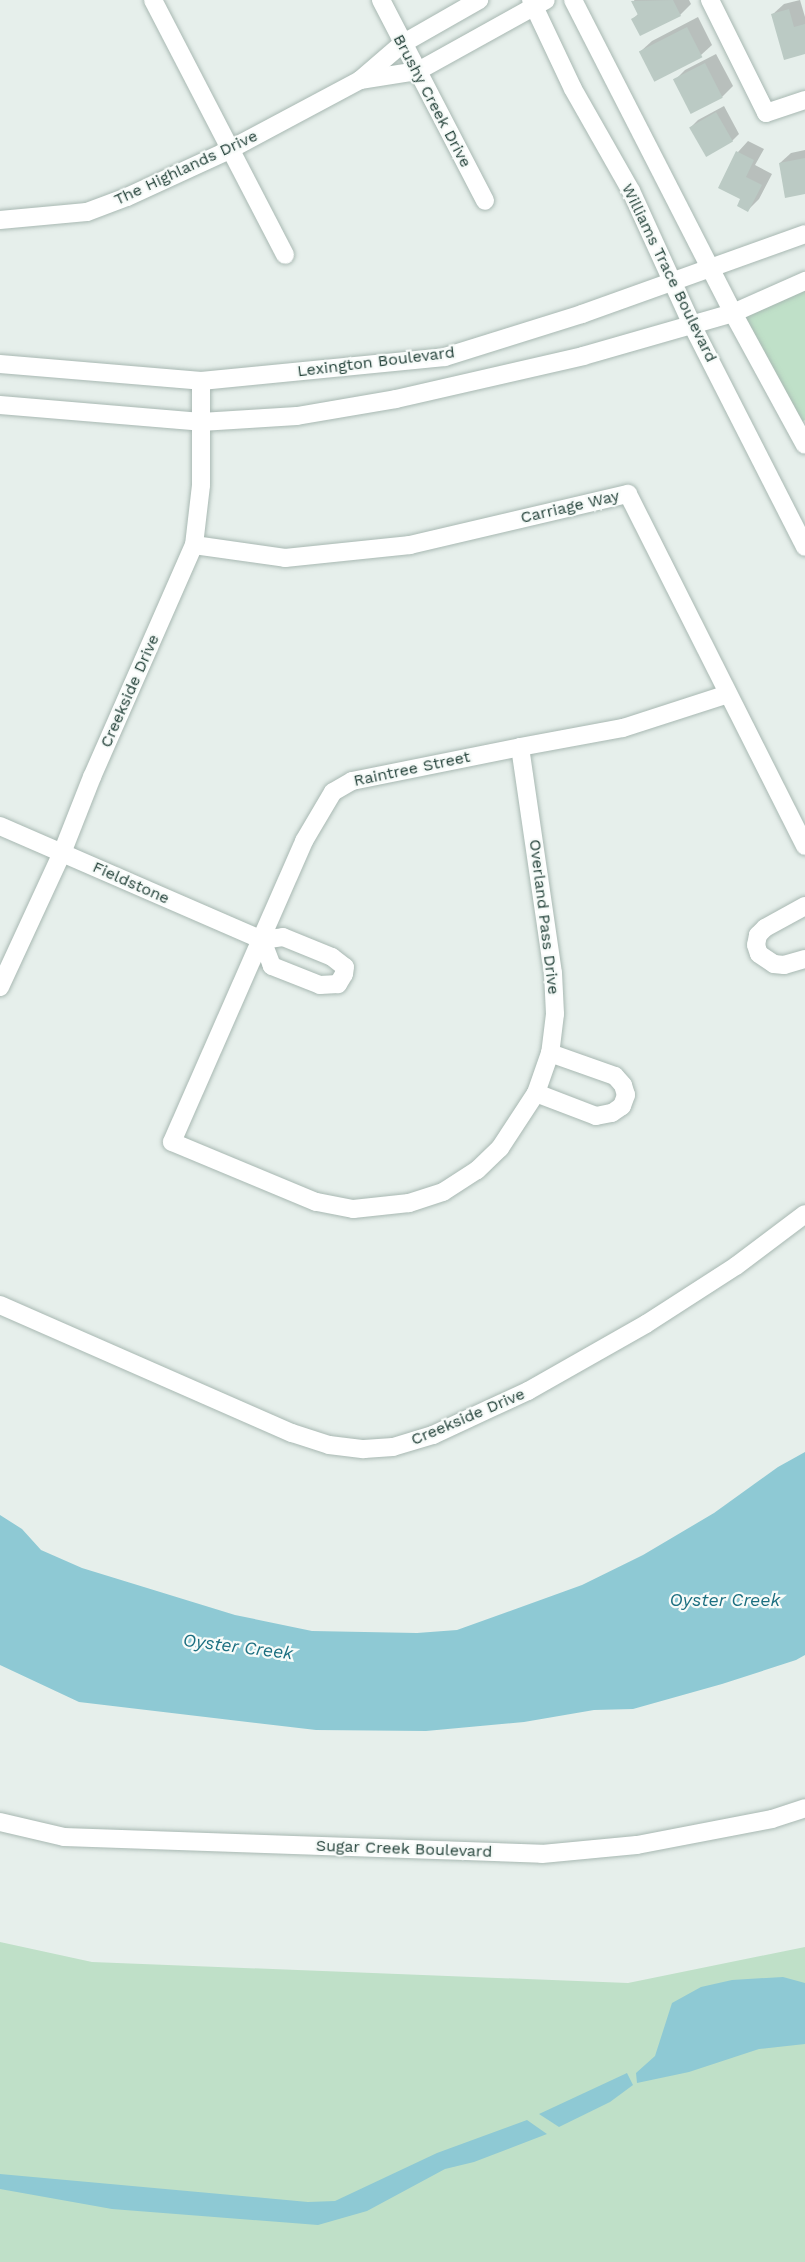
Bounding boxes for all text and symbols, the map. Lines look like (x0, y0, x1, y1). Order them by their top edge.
street label: Brushy Creek Drive (389, 31, 475, 171)
street label: The Highlands Drive (111, 126, 261, 210)
street label: Williams Trace Boulevard (617, 180, 721, 366)
street label: Lexington Boulevard (296, 343, 456, 381)
street label: Carriage Way (519, 486, 621, 528)
street label: Creekside Drive (96, 631, 164, 751)
street label: Raintree Street (352, 747, 472, 791)
street label: Overland Pass Drive (525, 838, 563, 996)
street label: Fieldstone (90, 858, 172, 908)
street label: Creekside Drive (408, 1384, 528, 1450)
water label: Oyster Creek (669, 1589, 781, 1611)
water label: Oyster Creek (181, 1629, 295, 1665)
street label: Sugar Creek Boulevard (315, 1836, 493, 1862)

